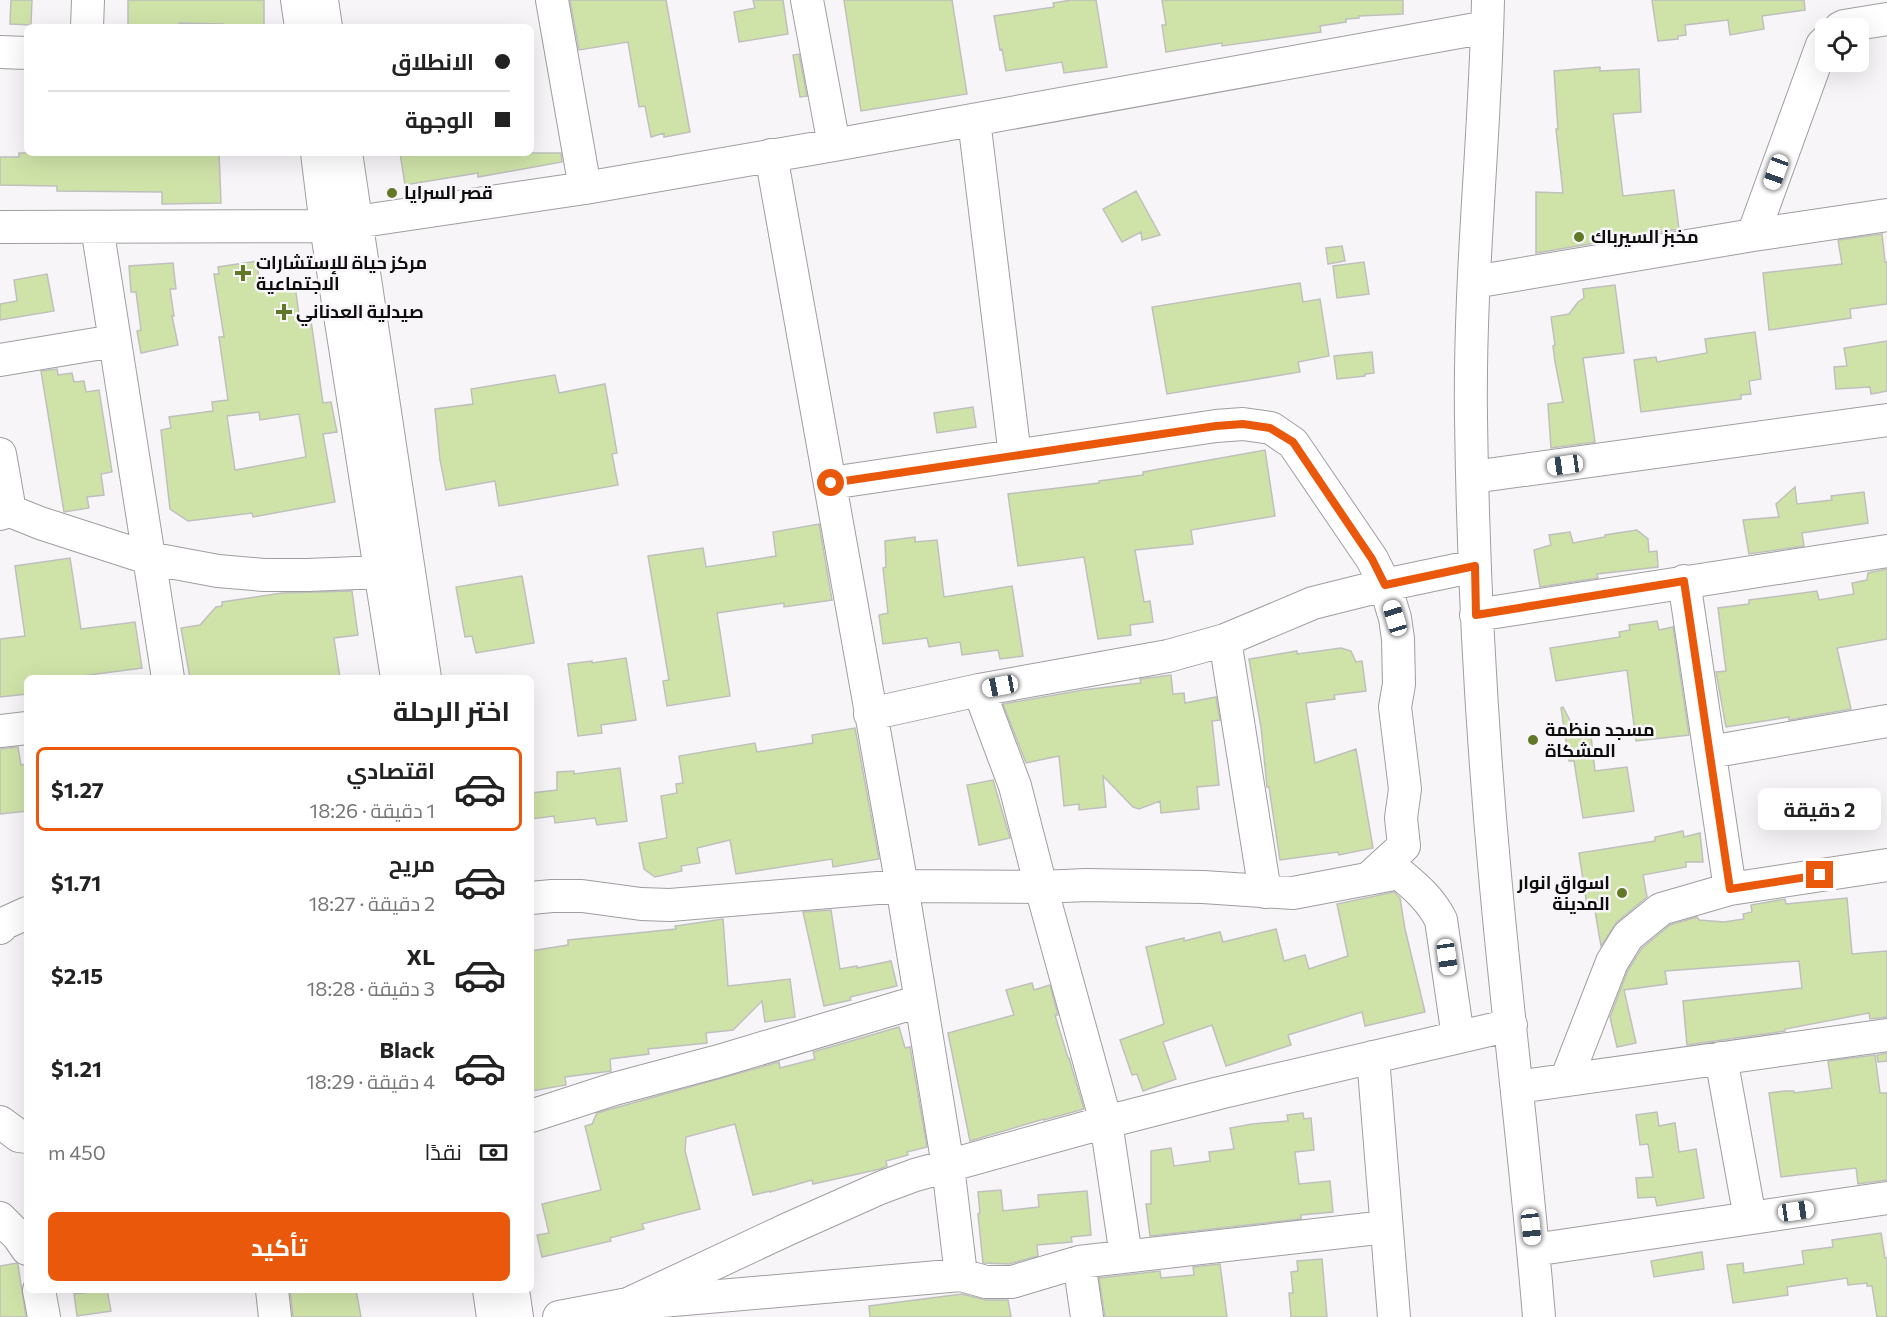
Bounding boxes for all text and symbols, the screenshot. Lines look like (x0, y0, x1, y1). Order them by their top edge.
map controls (1815, 18, 1869, 72)
button: locate (1815, 18, 1869, 72)
text: الانطلاق (391, 48, 474, 75)
text: الوجهة (405, 106, 474, 133)
car (1761, 152, 1791, 192)
place label: قصر السرايا (404, 181, 493, 204)
marker: قصر السرايا (385, 186, 399, 200)
place label: مخبز السيرباك (1591, 225, 1699, 248)
marker: مخبز السيرباك (1572, 230, 1586, 244)
place label: مركز حياة للإستشارات الاجتماعية (256, 251, 427, 294)
marker: مركز حياة للإستشارات الاجتماعية (234, 264, 252, 282)
place label: صيدلية العدناني (296, 300, 424, 327)
marker: صيدلية العدناني (277, 305, 291, 319)
car (1546, 454, 1584, 476)
route start (817, 469, 844, 496)
car (1381, 598, 1409, 638)
car (981, 674, 1019, 698)
text: اختر الرحلة (393, 694, 510, 727)
place label: مسجد منظمة المشكاة (1545, 718, 1655, 761)
marker: مسجد منظمة المشكاة (1526, 733, 1540, 747)
text: اقتصادي (346, 757, 435, 784)
icon: car (453, 762, 507, 816)
text: $1.27 (51, 776, 104, 803)
callout: 2 دقيقة (1758, 788, 1882, 830)
text: 2 دقيقة (1784, 797, 1855, 821)
text: 1 دقيقة · 18:26 (310, 798, 435, 822)
text: مريح (389, 850, 435, 877)
icon: car (453, 855, 507, 909)
route end (1806, 861, 1833, 888)
text: $1.71 (51, 869, 101, 896)
place label: اسواق انوار المدينة (1517, 871, 1610, 914)
marker: اسواق انوار المدينة (1615, 886, 1629, 900)
text: 2 دقيقة · 18:27 (309, 891, 435, 915)
car (1436, 938, 1458, 976)
text: XL (407, 943, 435, 970)
icon: car (453, 948, 507, 1002)
text: $2.15 (51, 962, 103, 989)
text: 3 دقيقة · 18:28 (307, 976, 435, 1000)
text: Black (380, 1036, 435, 1063)
icon: car (453, 1041, 507, 1095)
text: $1.21 (51, 1055, 102, 1082)
text: 4 دقيقة · 18:29 (306, 1069, 435, 1093)
icon: cash (477, 1136, 510, 1169)
text: نقدًا (424, 1138, 462, 1165)
text: 450 m (48, 1140, 106, 1164)
car (1777, 1200, 1815, 1222)
car (1520, 1208, 1542, 1246)
button: تأكيد (48, 1212, 510, 1281)

